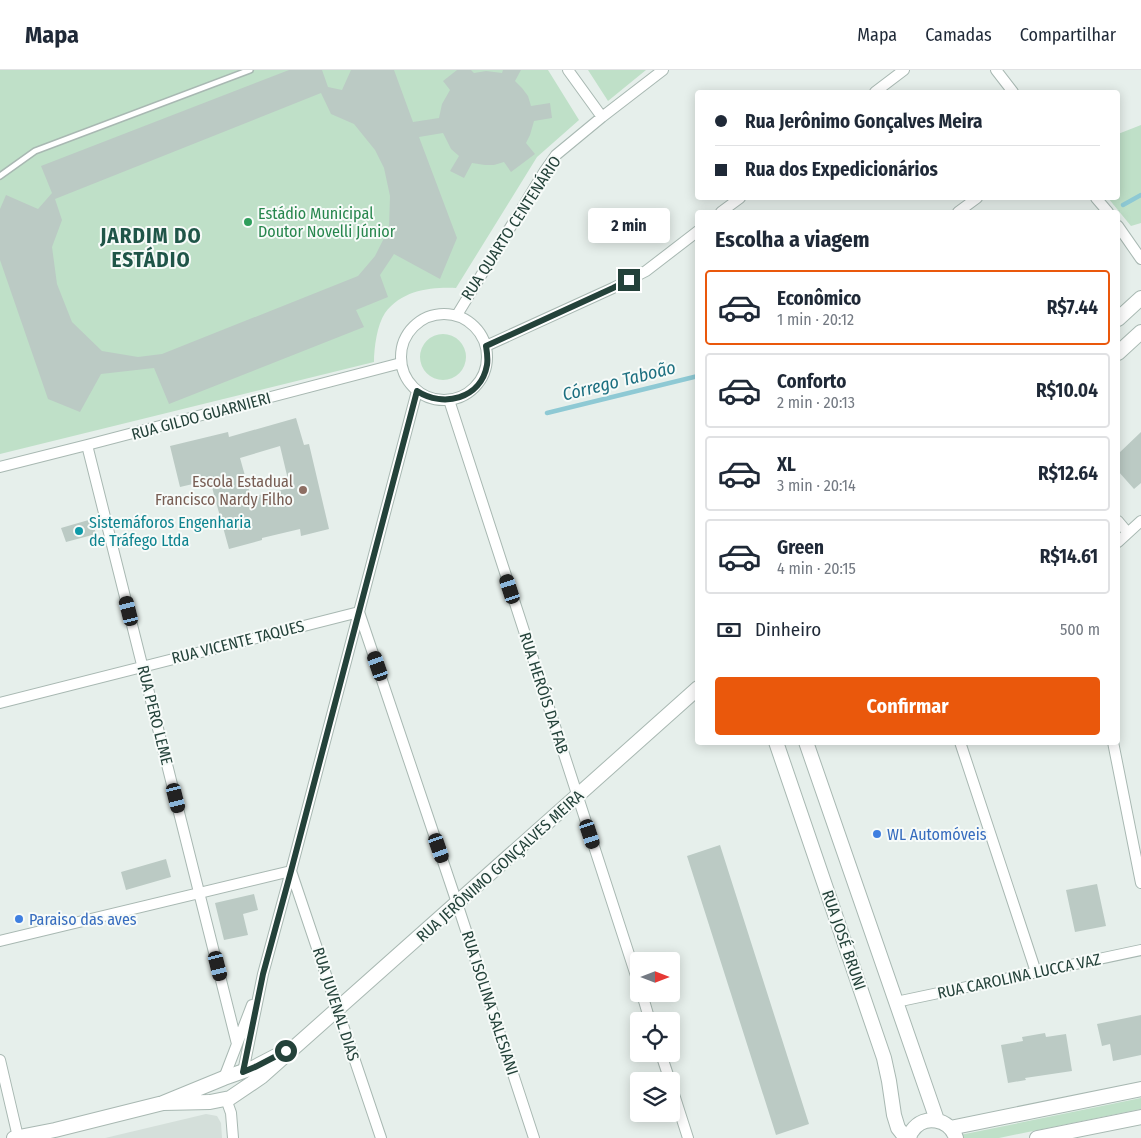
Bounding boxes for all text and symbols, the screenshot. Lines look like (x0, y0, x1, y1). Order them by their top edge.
text: Mapa (25, 21, 79, 49)
text: Mapa (857, 24, 897, 46)
text: Camadas (925, 24, 992, 46)
text: Compartilhar (1020, 24, 1116, 46)
text: Rua Jerônimo Gonçalves Meira (745, 110, 983, 133)
street label: RUA QUARTO CENTENÁRIO (457, 152, 565, 304)
text: Rua dos Expedicionários (745, 158, 938, 181)
place label: Estádio Municipal Doutor Novelli Júnior (258, 204, 396, 241)
callout: 2 min (588, 208, 670, 242)
marker: Estádio Municipal Doutor Novelli Júnior (242, 216, 254, 228)
text: 2 min (611, 216, 647, 235)
district label: JARDIM DO ESTÁDIO (99, 223, 202, 273)
text: Escolha a viagem (715, 226, 870, 253)
route end (618, 269, 640, 291)
icon: car (717, 285, 762, 330)
text: Econômico (777, 287, 861, 310)
text: R$7.44 (1047, 296, 1098, 319)
text: 1 min · 20:12 (777, 310, 854, 329)
water label: Córrego Taboão (560, 356, 678, 406)
icon: car (717, 368, 762, 413)
text: Conforto (777, 370, 846, 393)
text: R$10.04 (1036, 379, 1098, 402)
street label: RUA GILDO GUARNIERI (129, 388, 273, 444)
text: 2 min · 20:13 (777, 393, 855, 412)
icon: car (717, 451, 762, 496)
text: XL (777, 453, 796, 476)
text: R$12.64 (1038, 462, 1098, 485)
place label: Escola Estadual Francisco Nardy Filho (155, 472, 293, 509)
text: 3 min · 20:14 (777, 476, 856, 495)
marker: Escola Estadual Francisco Nardy Filho (297, 484, 309, 496)
place label: Sistemáforos Engenharia de Tráfego Ltda (89, 513, 251, 550)
marker: Sistemáforos Engenharia de Tráfego Ltda (73, 525, 85, 537)
icon: car (717, 534, 762, 579)
text: Green (777, 536, 824, 559)
text: R$14.61 (1040, 545, 1098, 568)
text: 4 min · 20:15 (777, 559, 856, 578)
car (498, 572, 521, 606)
car (118, 595, 139, 627)
street label: RUA VICENTE TAQUES (170, 616, 306, 668)
icon: cash (715, 616, 743, 644)
text: Dinheiro (755, 618, 821, 641)
text: 500 m (1060, 620, 1100, 639)
street label: RUA HERÓIS DA FAB (515, 630, 573, 756)
car (366, 649, 389, 683)
street label: RUA PERO LEME (133, 663, 177, 767)
button: Confirmar (715, 677, 1100, 735)
car (165, 782, 186, 814)
street label: RUA JERÔNIMO GONÇALVES MEIRA (412, 785, 589, 947)
car (578, 817, 601, 851)
place label: WL Automóveis (887, 825, 987, 844)
marker: WL Automóveis (871, 828, 883, 840)
car (427, 831, 450, 865)
street label: RUA JOSÉ BRUNI (818, 888, 870, 992)
place label: Paraiso das aves (29, 910, 137, 929)
marker: Paraiso das aves (13, 913, 25, 925)
street label: RUA ISOLINA SALESIANI (458, 928, 522, 1078)
street label: RUA JUVENAL DIAS (309, 945, 363, 1063)
street label: RUA CAROLINA LUCCA VAZ (936, 949, 1102, 1003)
car (207, 950, 228, 982)
north arrow (630, 952, 680, 1002)
map controls (630, 952, 680, 1122)
button: locate (630, 1012, 680, 1062)
route start (275, 1040, 297, 1062)
button: layers (630, 1072, 680, 1122)

